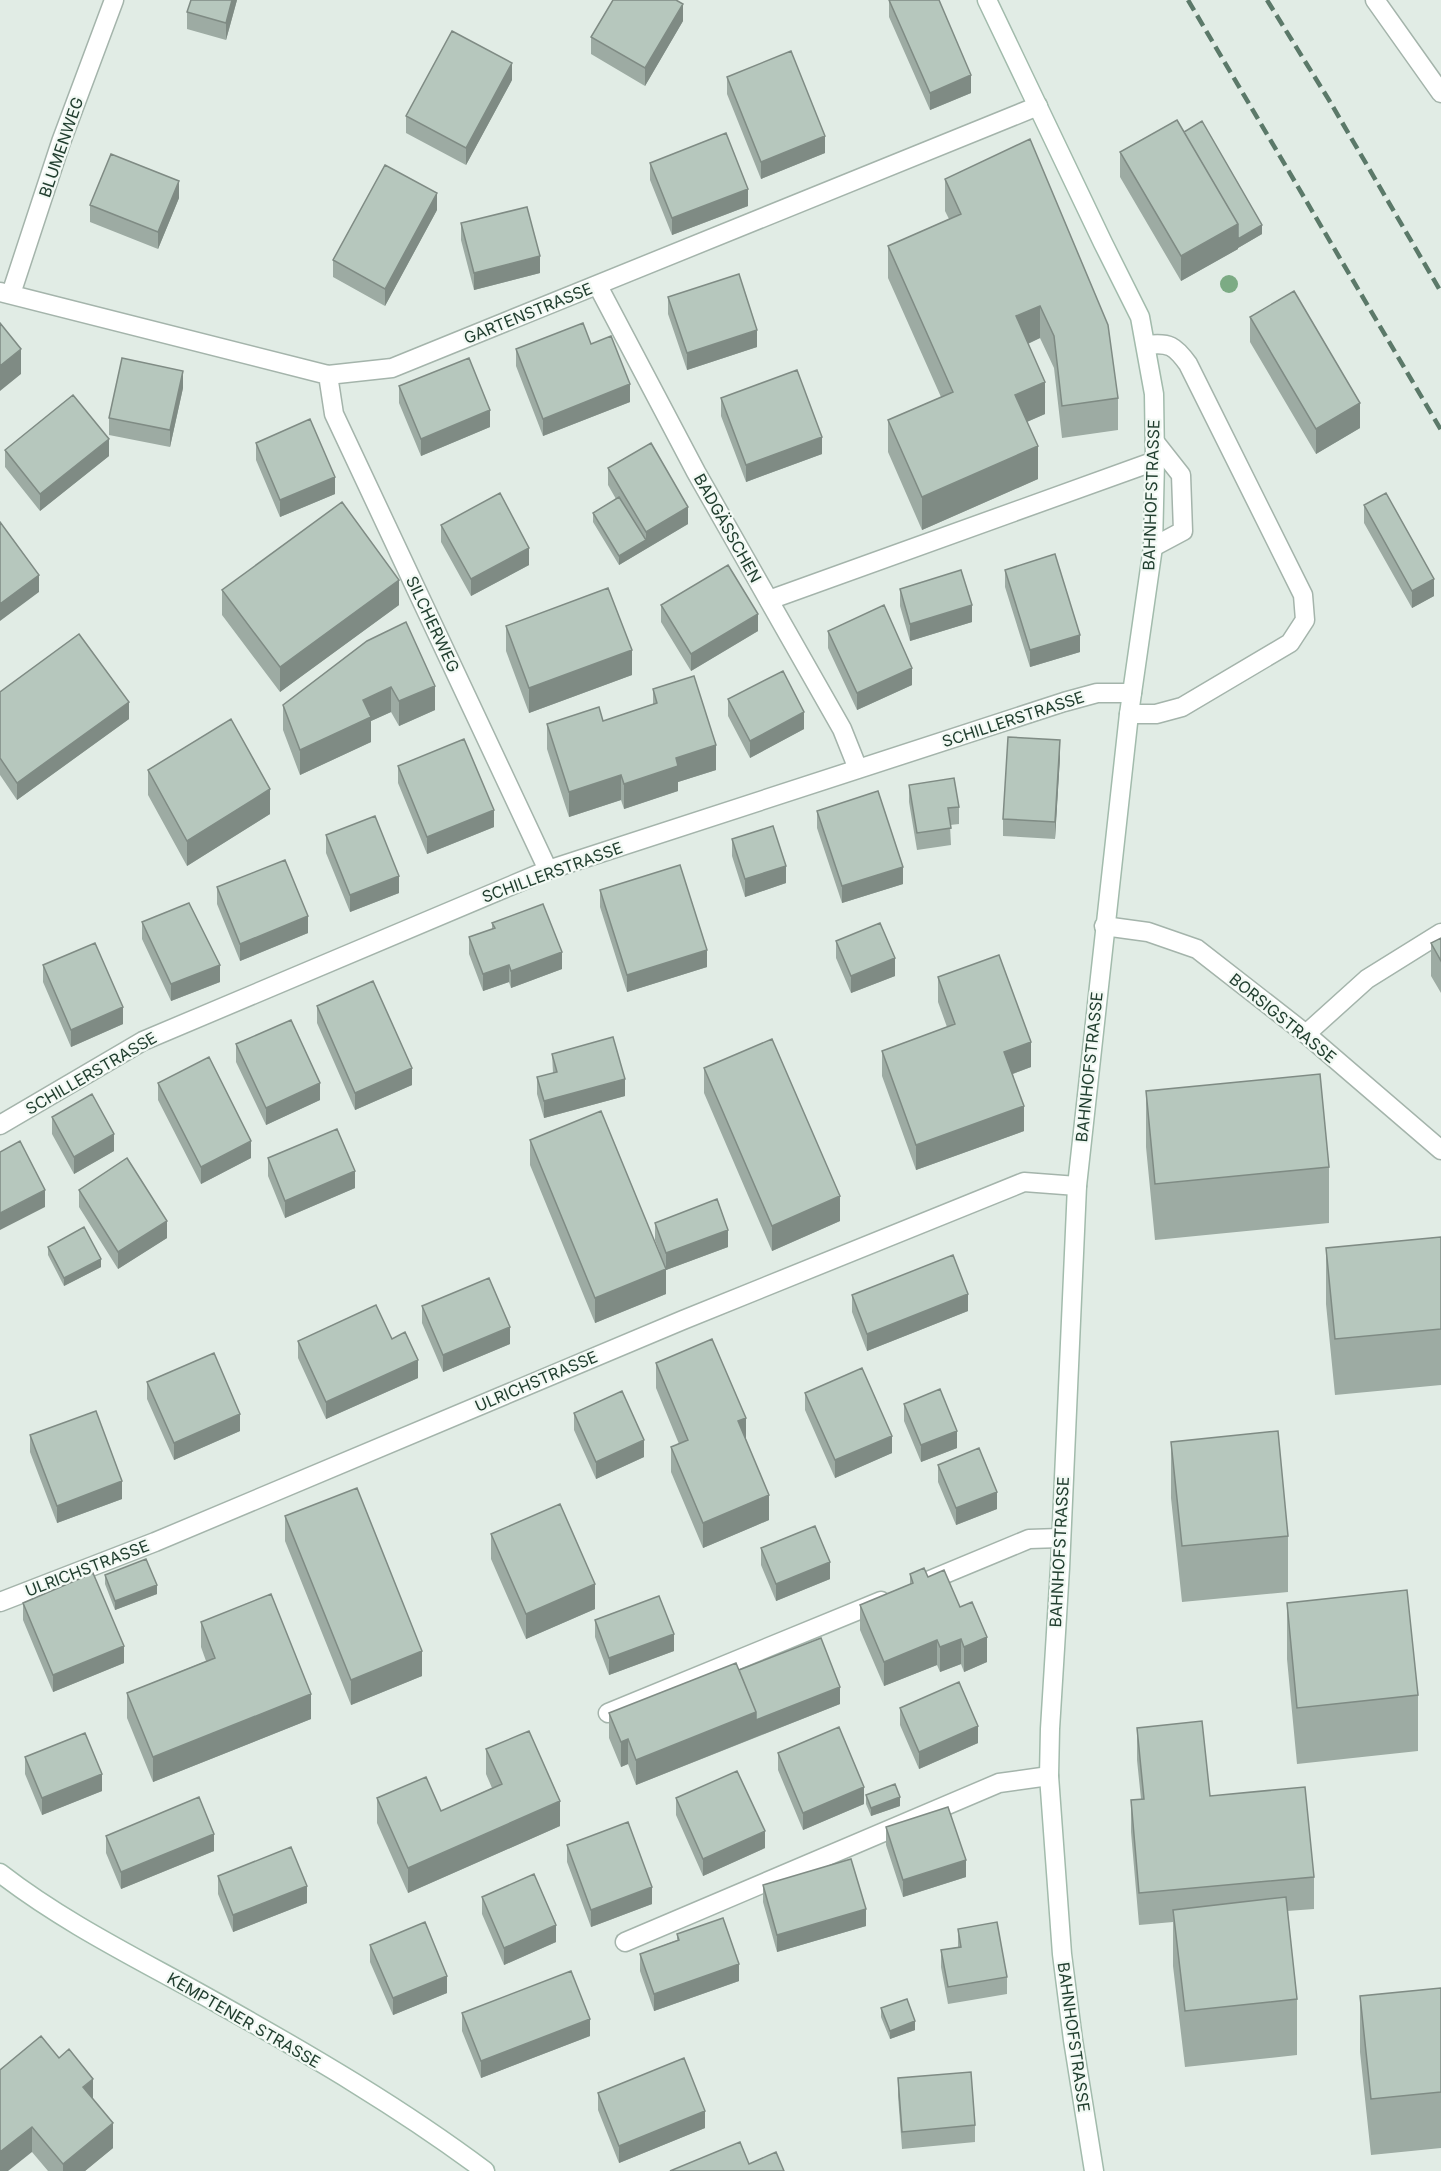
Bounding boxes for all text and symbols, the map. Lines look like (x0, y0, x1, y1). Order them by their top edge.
street label: BLUMENWEG (34, 94, 88, 200)
street label: GARTENSTRASSE (461, 278, 595, 348)
street label: BAHNHOFSTRASSE (1138, 419, 1164, 571)
street label: BADGÄSSCHEN (690, 470, 766, 586)
street label: SILCHERWEG (402, 573, 464, 675)
street label: SCHILLERSTRASSE (939, 687, 1087, 751)
street label: SCHILLERSTRASSE (479, 837, 625, 907)
street label: BORSIGSTRASSE (1226, 969, 1340, 1067)
street label: BAHNHOFSTRASSE (1071, 991, 1107, 1143)
street label: SCHILLERSTRASSE (22, 1027, 160, 1119)
street label: ULRICHSTRASSE (472, 1346, 600, 1416)
street label: BAHNHOFSTRASSE (1045, 1476, 1073, 1628)
street label: ULRICHSTRASSE (22, 1535, 152, 1601)
street label: BAHNHOFSTRASSE (1054, 1961, 1094, 2113)
street label: KEMPTENER STRASSE (164, 1968, 324, 2072)

